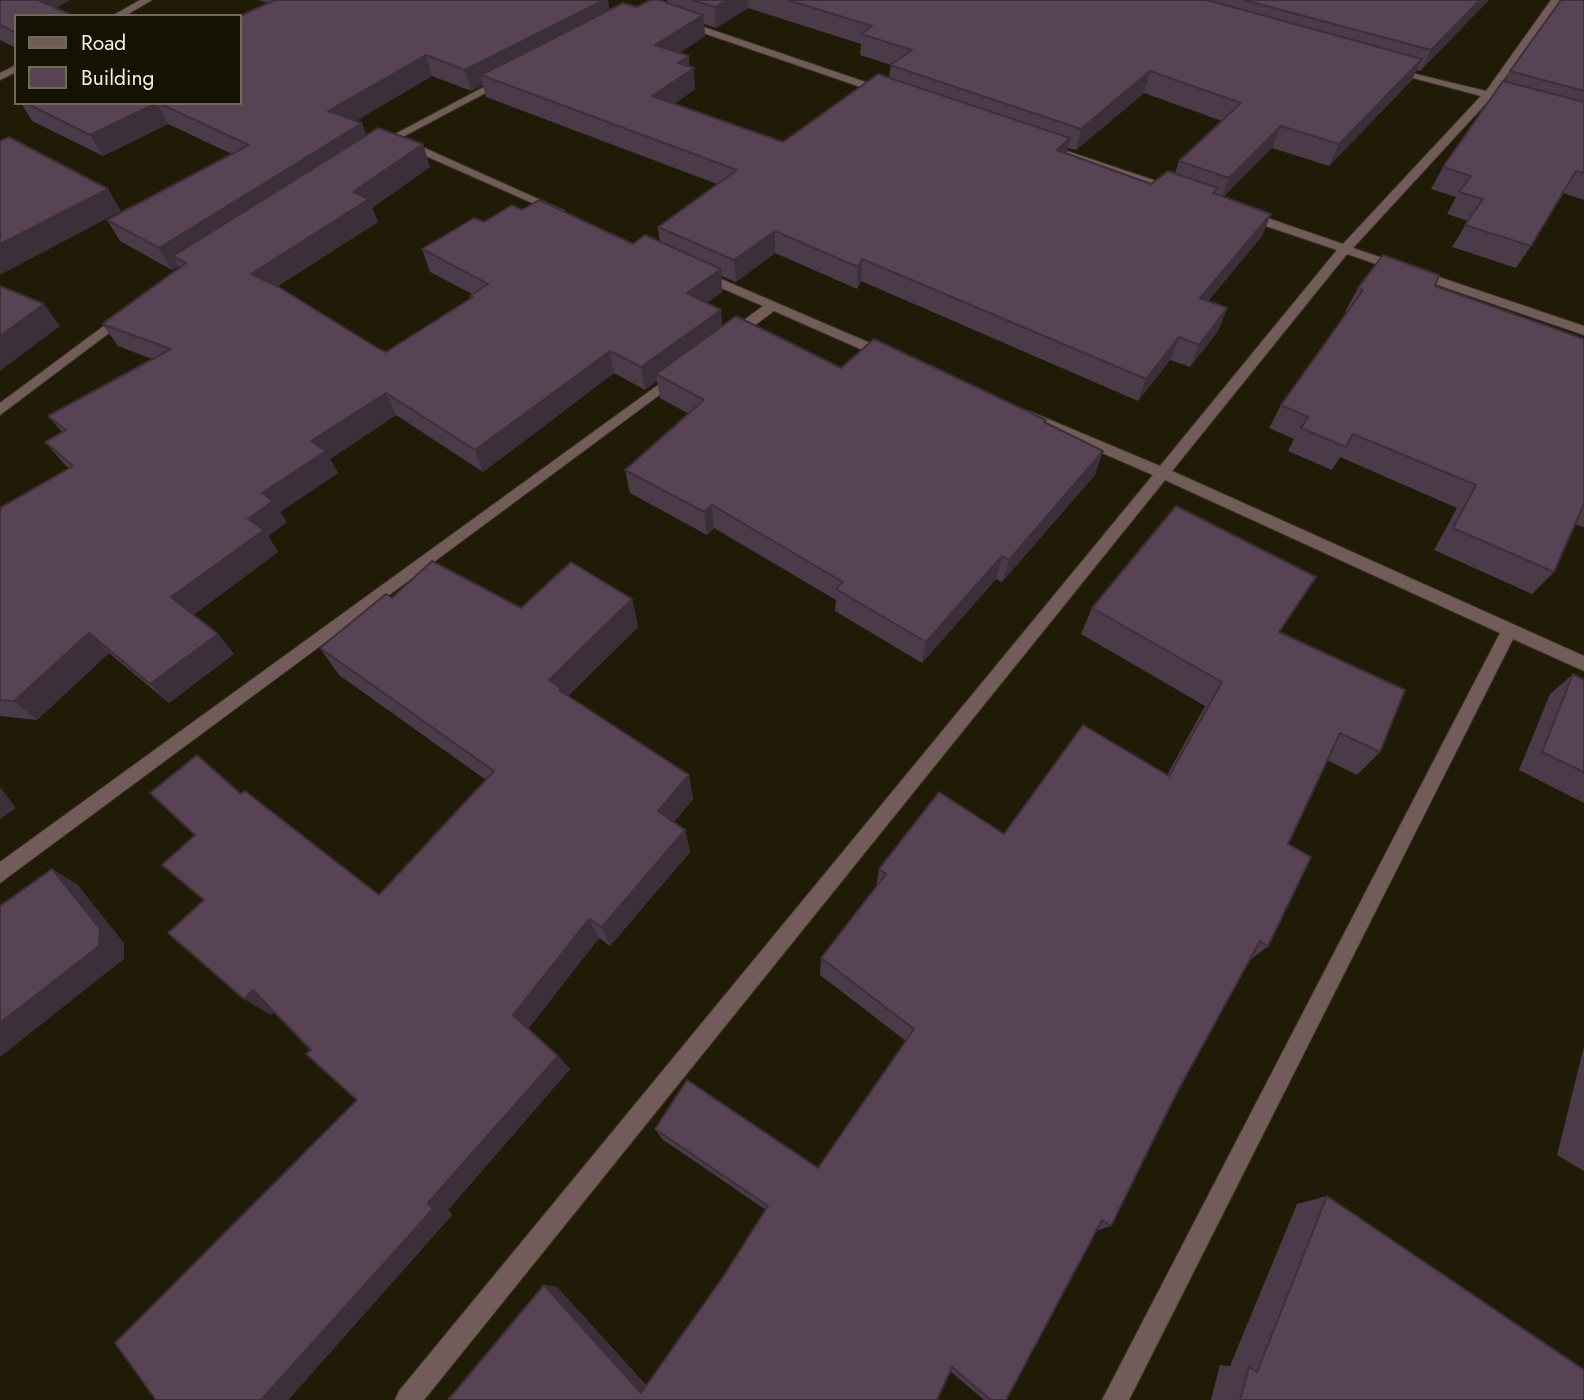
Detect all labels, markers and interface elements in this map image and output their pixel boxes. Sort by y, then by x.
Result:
legend [14,14,242,105]
text: Road [81,28,126,58]
text: Building [81,63,154,93]

